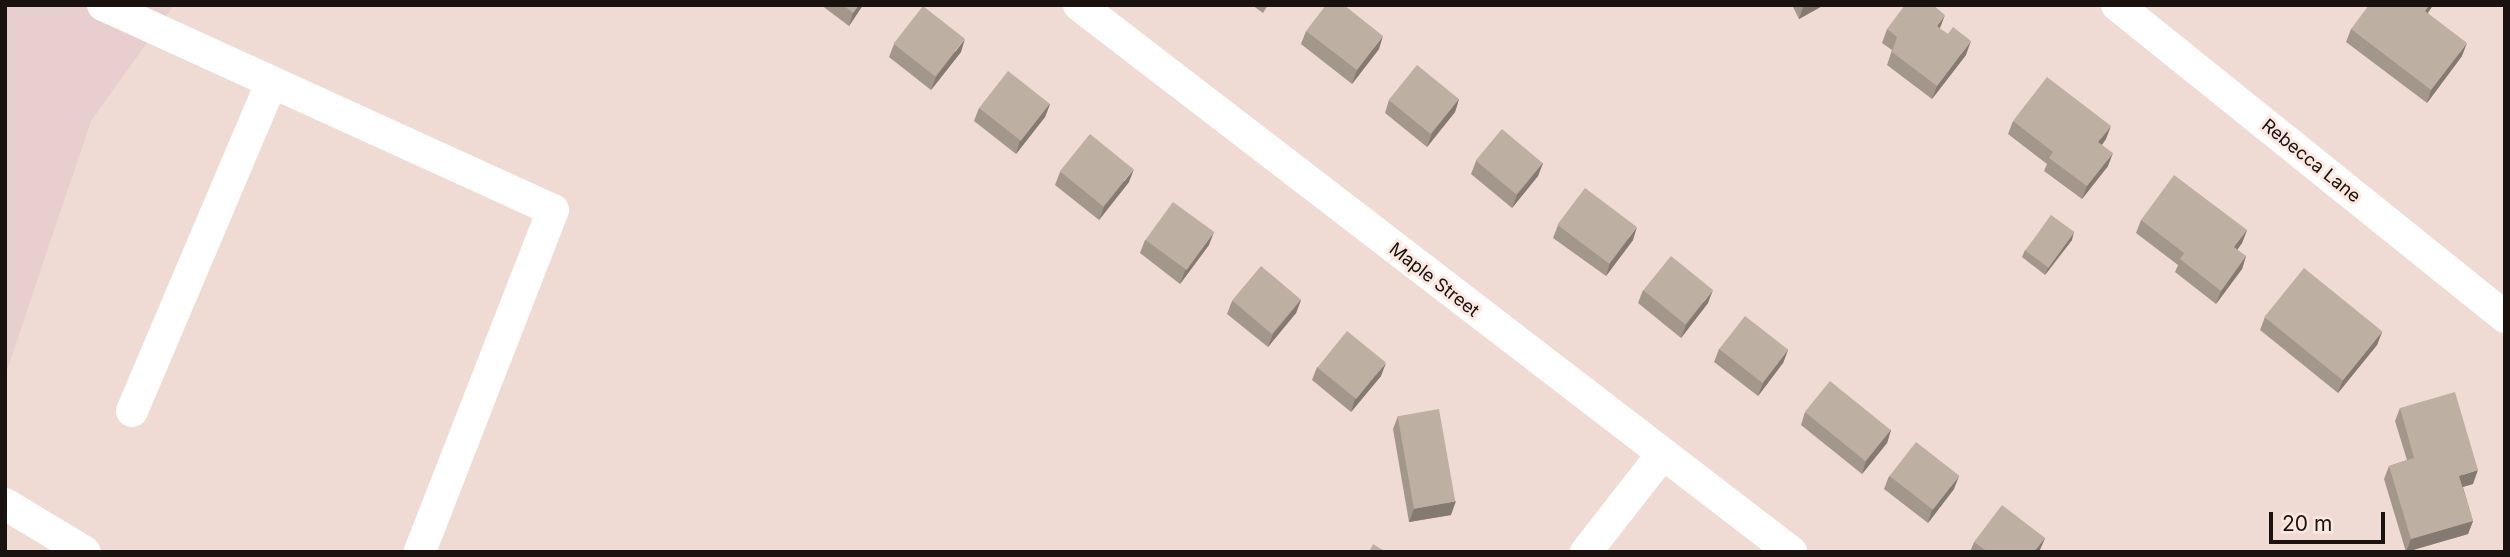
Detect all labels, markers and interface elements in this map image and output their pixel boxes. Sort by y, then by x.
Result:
street label: Rebecca Lane [2257,115,2365,207]
street label: Maple Street [1385,238,1483,322]
scale bar [2272,498,2388,542]
text: 20 m [2282,511,2332,536]

